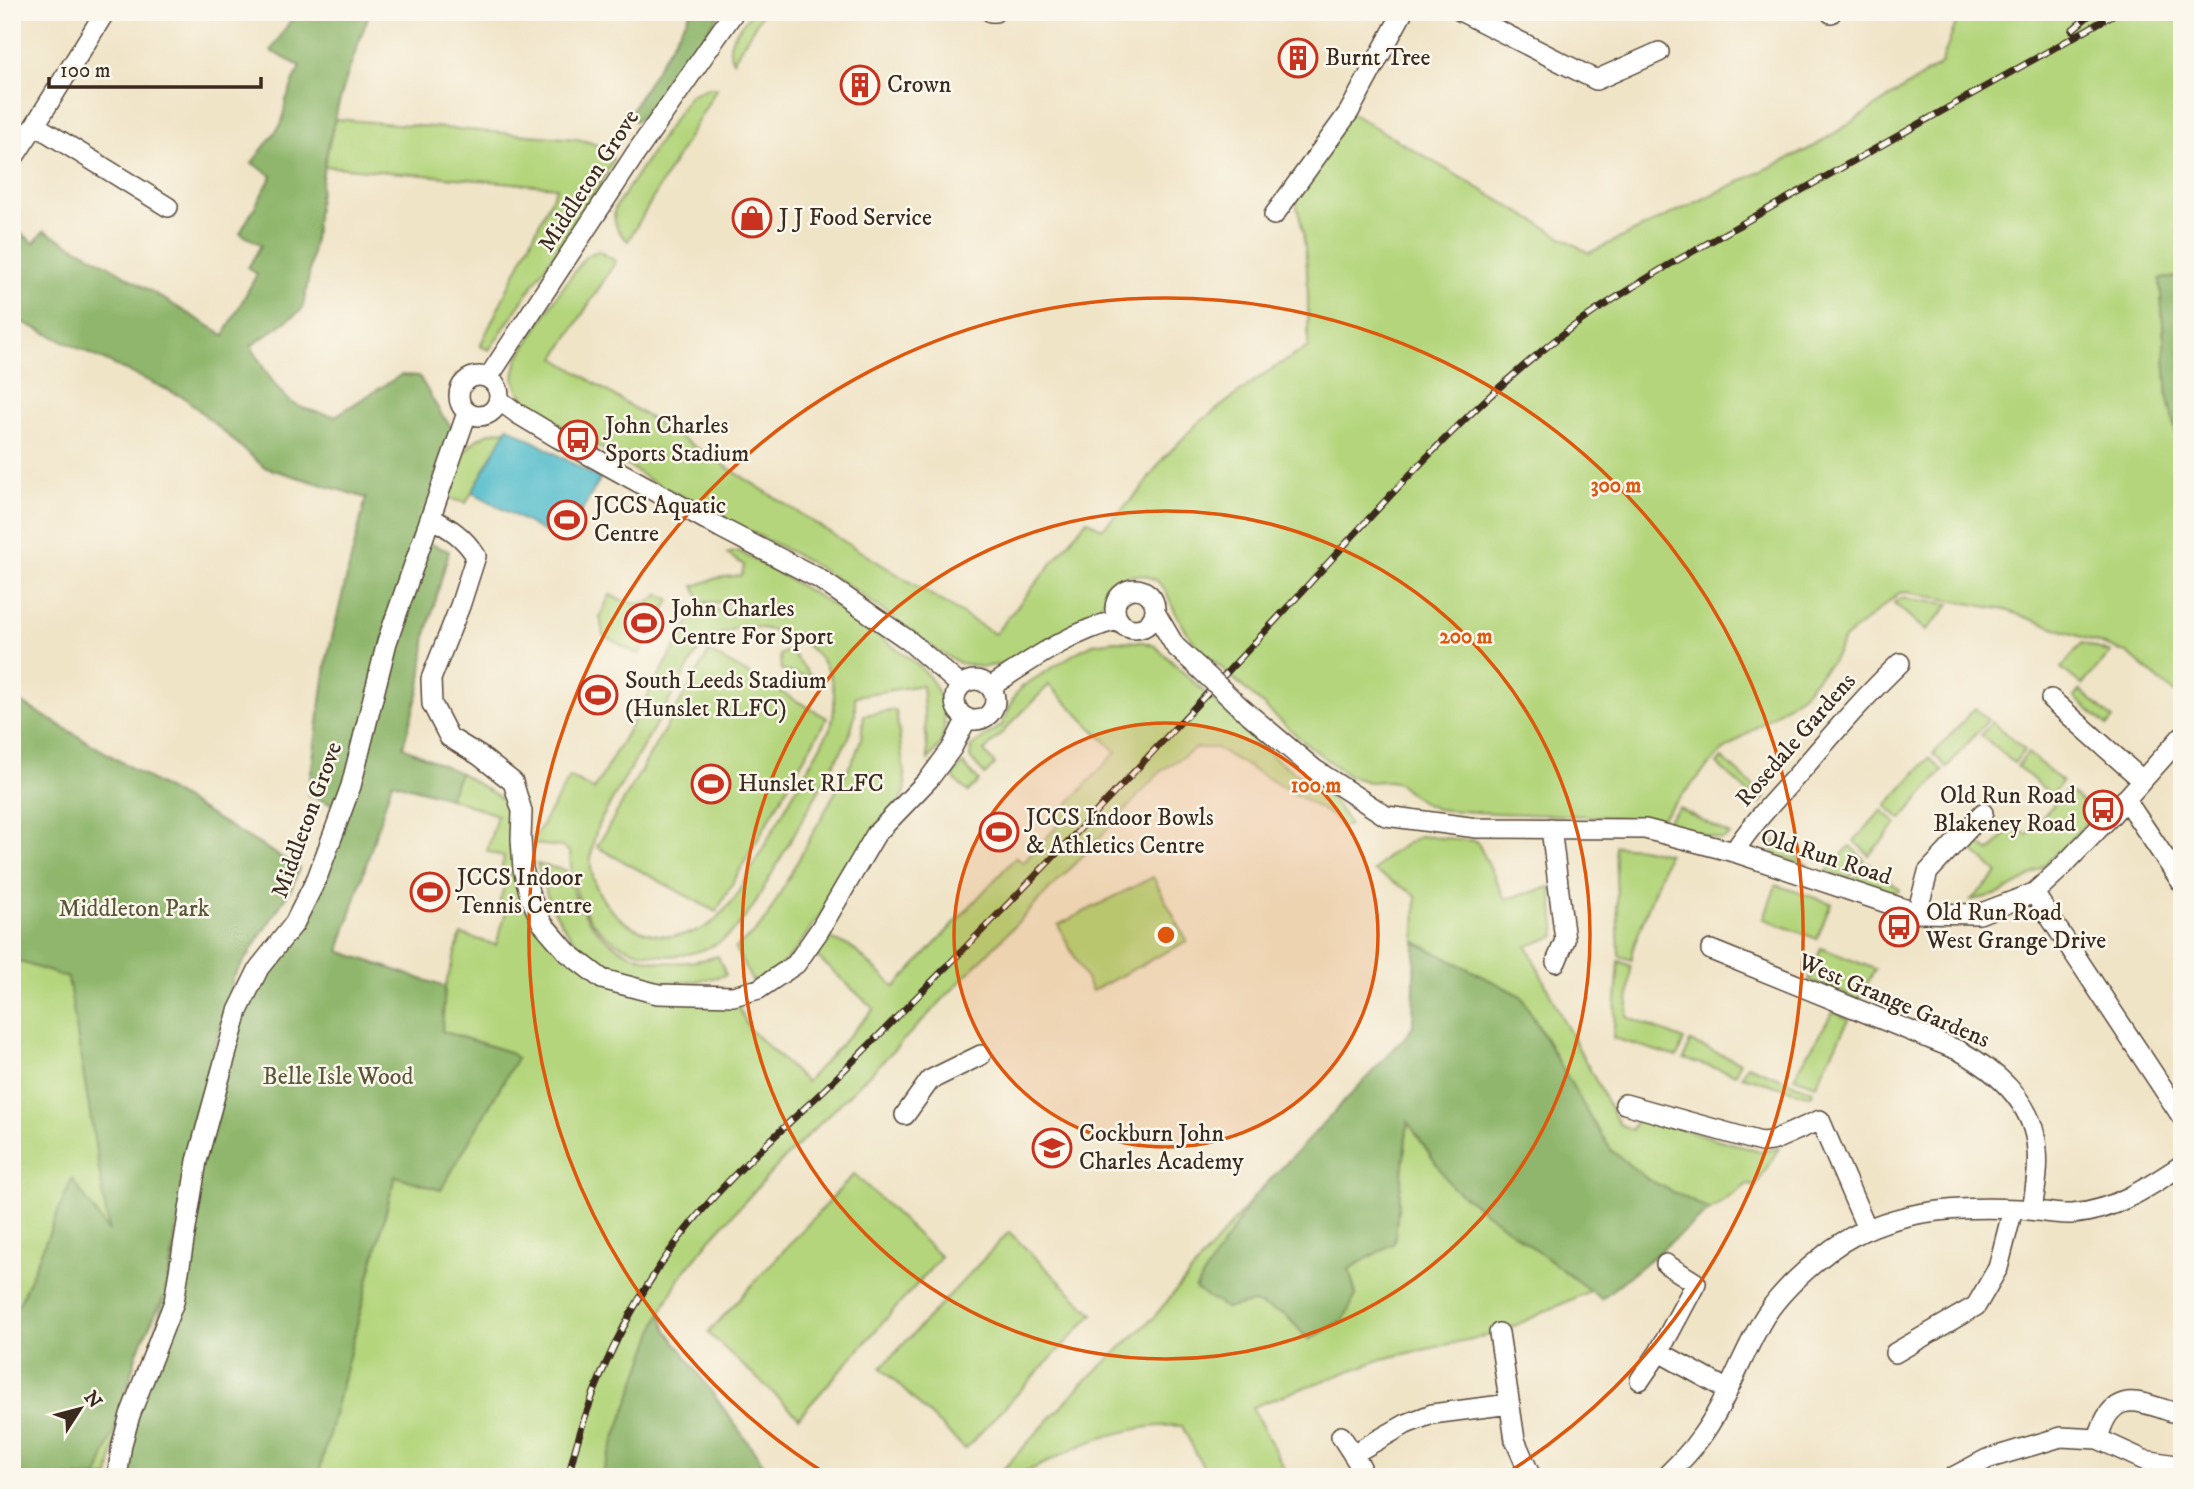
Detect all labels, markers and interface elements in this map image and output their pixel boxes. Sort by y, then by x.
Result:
building icon: Burnt Tree [1277,37,1319,79]
place label: Burnt Tree [1325,43,1431,73]
scale bar [49,46,261,90]
text: 100 m [60,58,111,84]
building icon: Crown [839,64,881,106]
place label: Crown [887,70,952,100]
street label: Middleton Grove [532,104,646,258]
shop icon: J J Food Service [731,197,773,239]
place label: J J Food Service [777,203,932,233]
place label: John Charles Sports Stadium [603,411,749,469]
bus stop icon: John Charles Sports Stadium [557,419,599,461]
text: 300 m [1591,473,1642,499]
place label: JCCS Aquatic Centre [592,491,726,549]
sports icon: JCCS Aquatic Centre [546,499,588,541]
place label: John Charles Centre For Sport [669,594,834,652]
sports icon: John Charles Centre For Sport [623,602,665,644]
text: 200 m [1439,624,1493,650]
place label: South Leeds Stadium (Hunslet RLFC) [625,666,827,724]
street label: Rosedale Gardens [1730,667,1862,813]
sports icon: South Leeds Stadium (Hunslet RLFC) [577,674,619,716]
street label: Middleton Grove [265,738,349,902]
sports icon: Hunslet RLFC [690,763,732,805]
place label: Hunslet RLFC [738,769,884,799]
text: 100 m [1291,773,1341,799]
place label: Old Run Road Blakeney Road [1933,781,2076,839]
bus stop icon: Old Run Road Blakeney Road [2082,789,2124,831]
place label: JCCS Indoor Bowls & Athletics Centre [1024,803,1214,861]
sports icon: JCCS Indoor Bowls & Athletics Centre [978,811,1020,853]
street label: Old Run Road [1757,822,1895,892]
place label: JCCS Indoor Tennis Centre [455,863,592,921]
sports icon: JCCS Indoor Tennis Centre [409,871,451,913]
park label: Middleton Park [58,894,210,924]
place label: Old Run Road West Grange Drive [1925,898,2106,956]
bus stop icon: Old Run Road West Grange Drive [1878,906,1920,948]
centre of rings [1154,923,1178,947]
street label: West Grange Gardens [1793,947,1994,1055]
park label: Belle Isle Wood [263,1062,413,1092]
place label: Cockburn John Charles Academy [1079,1119,1244,1177]
school or university icon: Cockburn John Charles Academy [1031,1127,1073,1169]
north arrow [46,1374,116,1444]
text: N [79,1387,107,1413]

